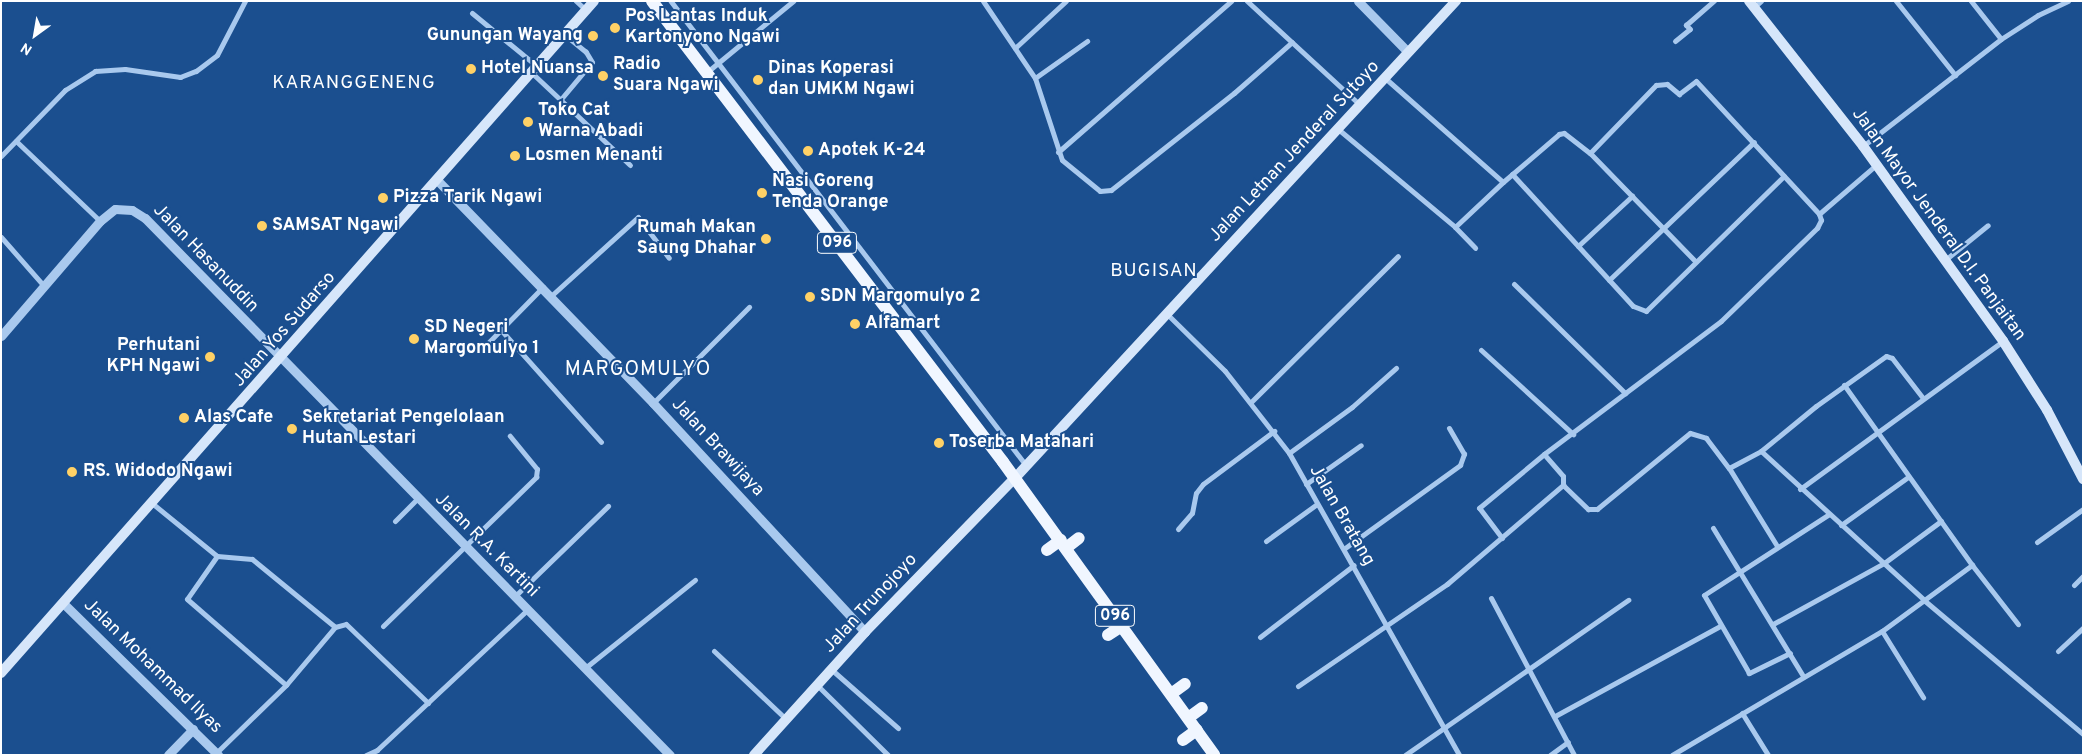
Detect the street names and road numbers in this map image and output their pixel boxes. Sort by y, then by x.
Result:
street label: Jalan Letnan Jenderal Sutoyo [1205,57,1385,247]
street label: Jalan Mayor Jenderal D.I. Panjaitan [1846,104,2030,346]
street label: Jalan Hasanuddin [148,200,262,318]
road number: 096 [816,230,858,256]
street label: Jalan Yos Sudarso [229,268,341,392]
street label: Jalan Brawijaya [666,394,768,502]
street label: Jalan Bratang [1303,462,1379,570]
street label: Jalan R.A. Kartini [429,489,543,603]
street label: Jalan Trunojoyo [819,550,923,658]
street label: Jalan Mohammad Ilyas [78,595,226,739]
road number: 096 [1094,602,1136,630]

